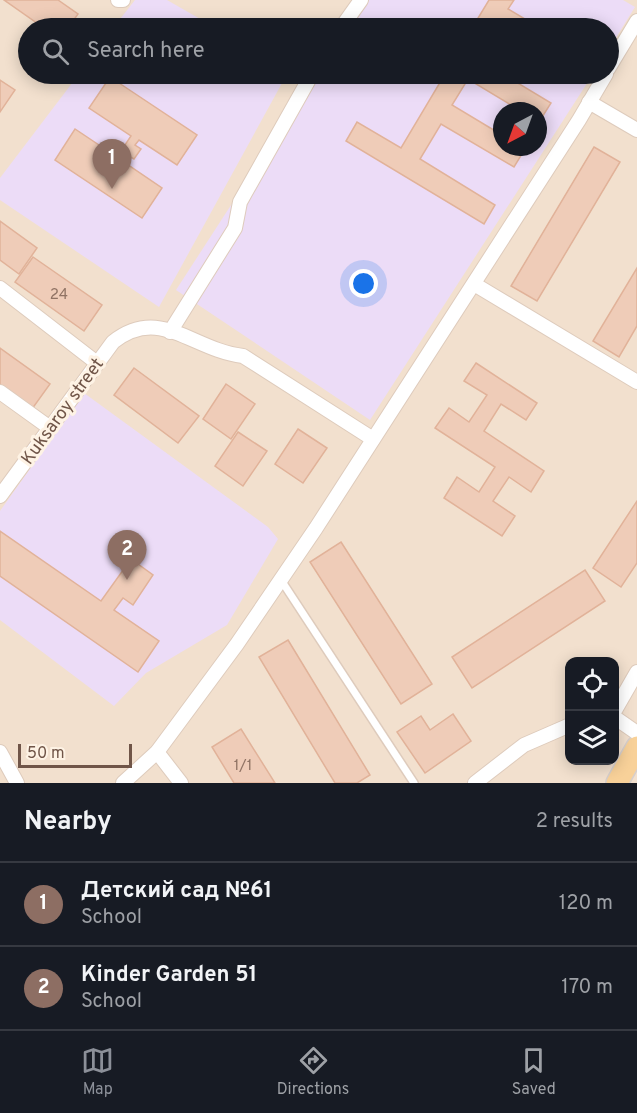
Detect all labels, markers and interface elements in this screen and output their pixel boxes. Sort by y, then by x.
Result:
search box [18,18,619,84]
icon: search [39,35,72,68]
text: Search here [87,38,205,65]
north arrow [493,102,547,156]
pin: 1 [92,140,132,189]
your location [349,269,378,298]
house number: 24 [50,286,68,305]
street label: Kuksaroy street [17,354,110,470]
pin: 2 [108,530,146,580]
map controls [565,657,619,765]
button: locate [565,657,619,711]
button: layers [565,711,619,765]
scale bar [18,741,132,768]
text: 50 m [27,744,65,764]
house number: 1/1 [234,757,252,776]
text: Nearby [24,806,112,839]
text: 2 results [536,809,613,835]
text: Детский сад №61 [81,878,272,905]
text: 1 [40,891,48,917]
text: 120 m [559,891,613,917]
text: School [81,905,142,931]
text: Kinder Garden 51 [81,962,257,989]
text: 2 [37,975,50,1001]
text: 170 m [561,975,613,1001]
text: School [81,989,142,1015]
tab: Map [81,1044,114,1100]
tab: Directions [277,1044,349,1100]
tab: Saved [512,1044,556,1100]

